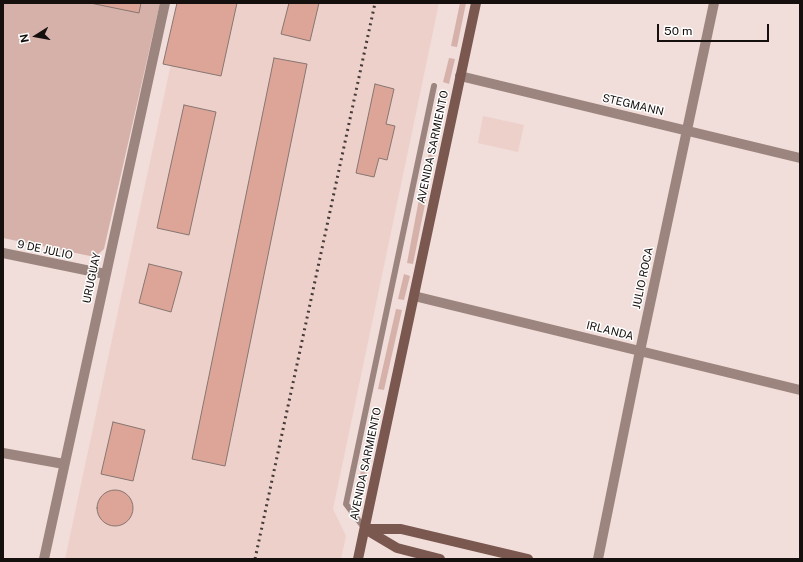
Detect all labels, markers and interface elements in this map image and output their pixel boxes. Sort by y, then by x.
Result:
north arrow [16,16,56,56]
scale bar [659,16,771,42]
text: 50 m [664,24,692,38]
text: N [18,33,31,44]
street label: AVENIDA SARMIENTO [415,89,451,205]
street label: STEGMANN [601,92,665,118]
street label: 9 DE JULIO [16,238,74,262]
street label: JULIO ROCA [630,246,656,310]
street label: URUGUAY [80,251,104,305]
street label: IRLANDA [585,319,635,343]
street label: AVENIDA SARMIENTO [348,406,384,522]

